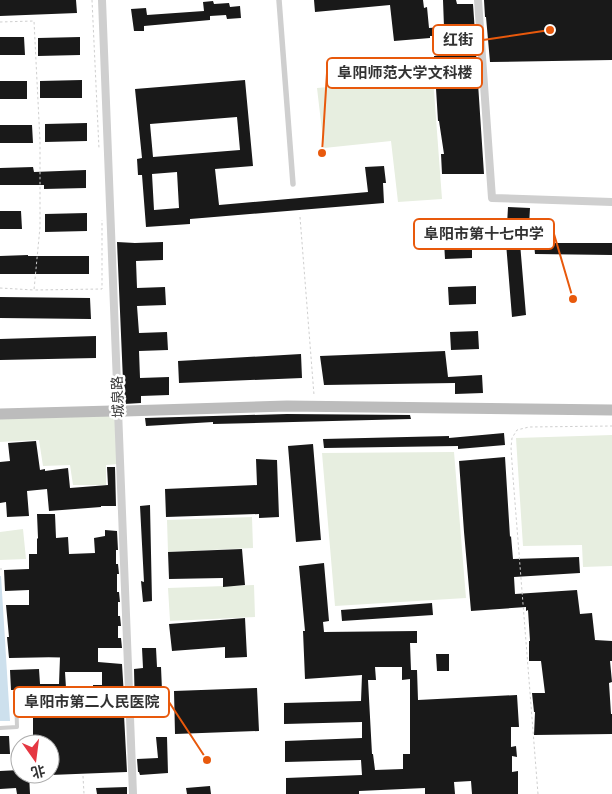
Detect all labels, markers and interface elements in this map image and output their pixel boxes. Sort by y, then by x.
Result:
callout: 红街 [433,25,483,55]
text: 红街 [443,31,473,49]
callout: 阜阳师范大学文科楼 [327,58,482,88]
text: 阜阳师范大学文科楼 [337,64,473,82]
callout: 阜阳市第十七中学 [414,219,554,249]
text: 阜阳市第十七中学 [424,225,544,243]
street label: 城泉路 [109,376,127,418]
callout: 阜阳市第二人民医院 [14,687,169,717]
text: 阜阳市第二人民医院 [24,693,160,711]
north arrow [10,734,60,784]
text: 北 [29,761,47,781]

